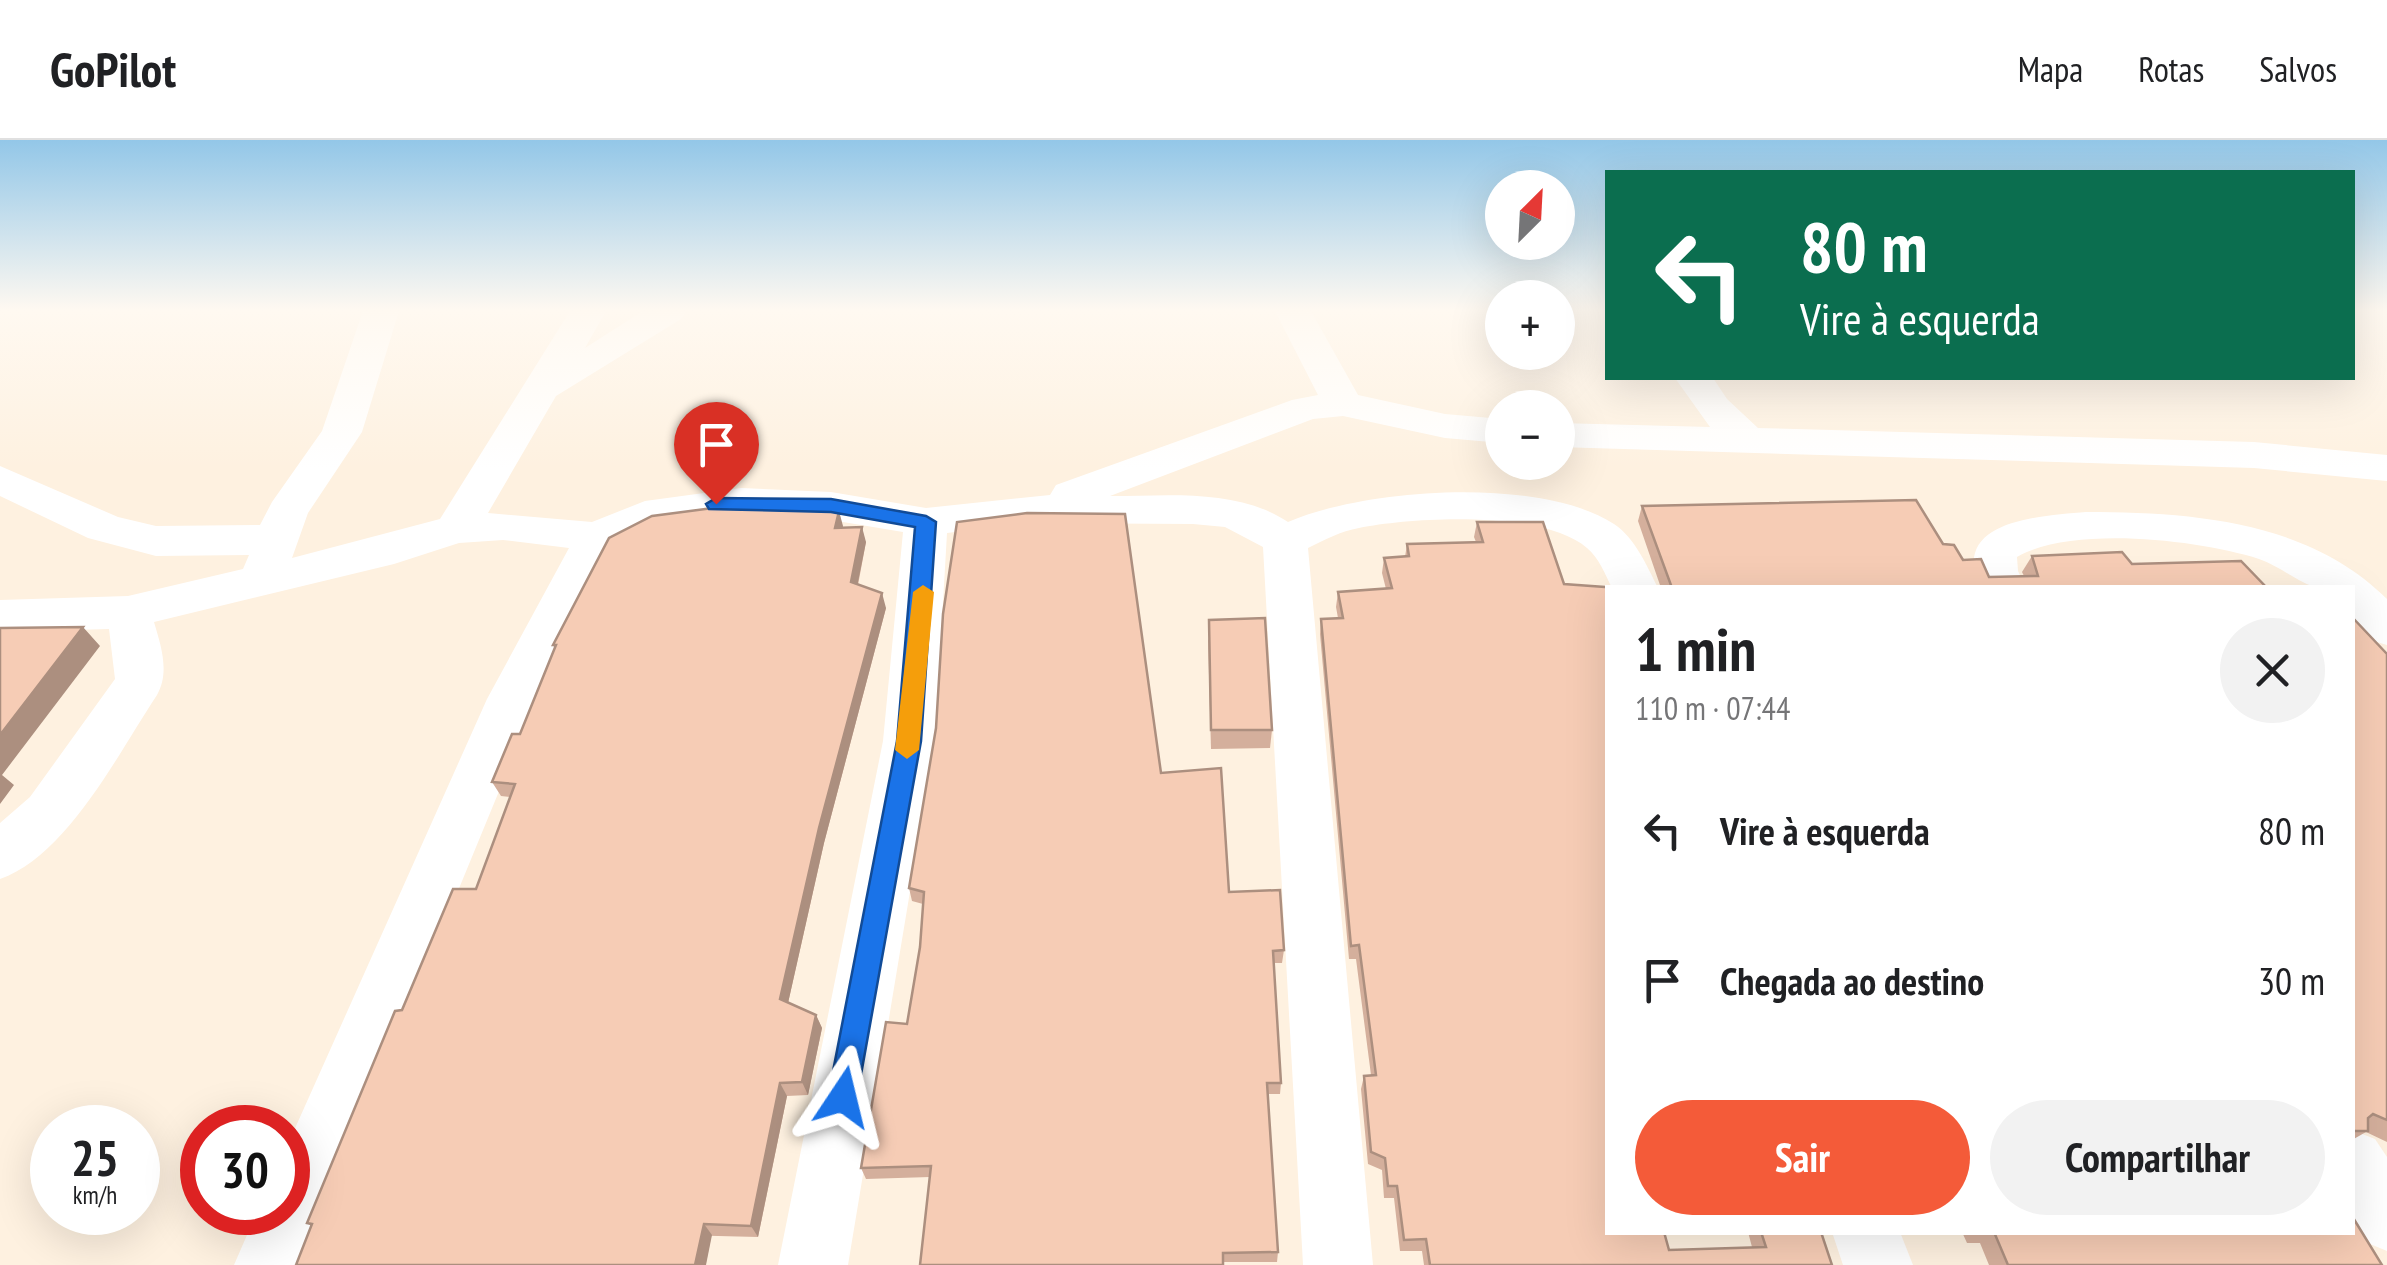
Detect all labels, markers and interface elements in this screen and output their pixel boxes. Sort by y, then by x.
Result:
text: GoPilot [50,38,176,100]
text: Mapa [2018,46,2083,92]
text: Rotas [2138,46,2204,92]
text: Salvos [2259,46,2337,92]
north arrow [1485,170,1575,260]
map controls [1485,170,1575,480]
text: 80 m [1800,201,1928,291]
icon: left [1635,210,1765,340]
button: + [1485,280,1575,370]
text: Vire à esquerda [1800,289,2040,347]
button: − [1485,390,1575,480]
pin [674,402,759,505]
icon: arrive [689,417,744,472]
text: 1 min [1635,610,1756,688]
button: close [2220,618,2325,723]
text: 110 m · 07:44 [1635,687,1790,729]
icon: left [1635,803,1690,858]
text: Vire à esquerda [1720,806,1930,855]
text: 80 m [2258,806,2325,855]
icon: arrive [1635,953,1690,1008]
text: Chegada ao destino [1720,956,1984,1005]
text: 30 m [2258,956,2325,1005]
position arrow [791,1045,895,1149]
button: Sair [1635,1100,1970,1215]
button: Compartilhar [1990,1100,2325,1215]
speed limit sign: 30 [180,1105,310,1235]
text: 25 [71,1125,119,1190]
text: km/h [73,1179,117,1211]

